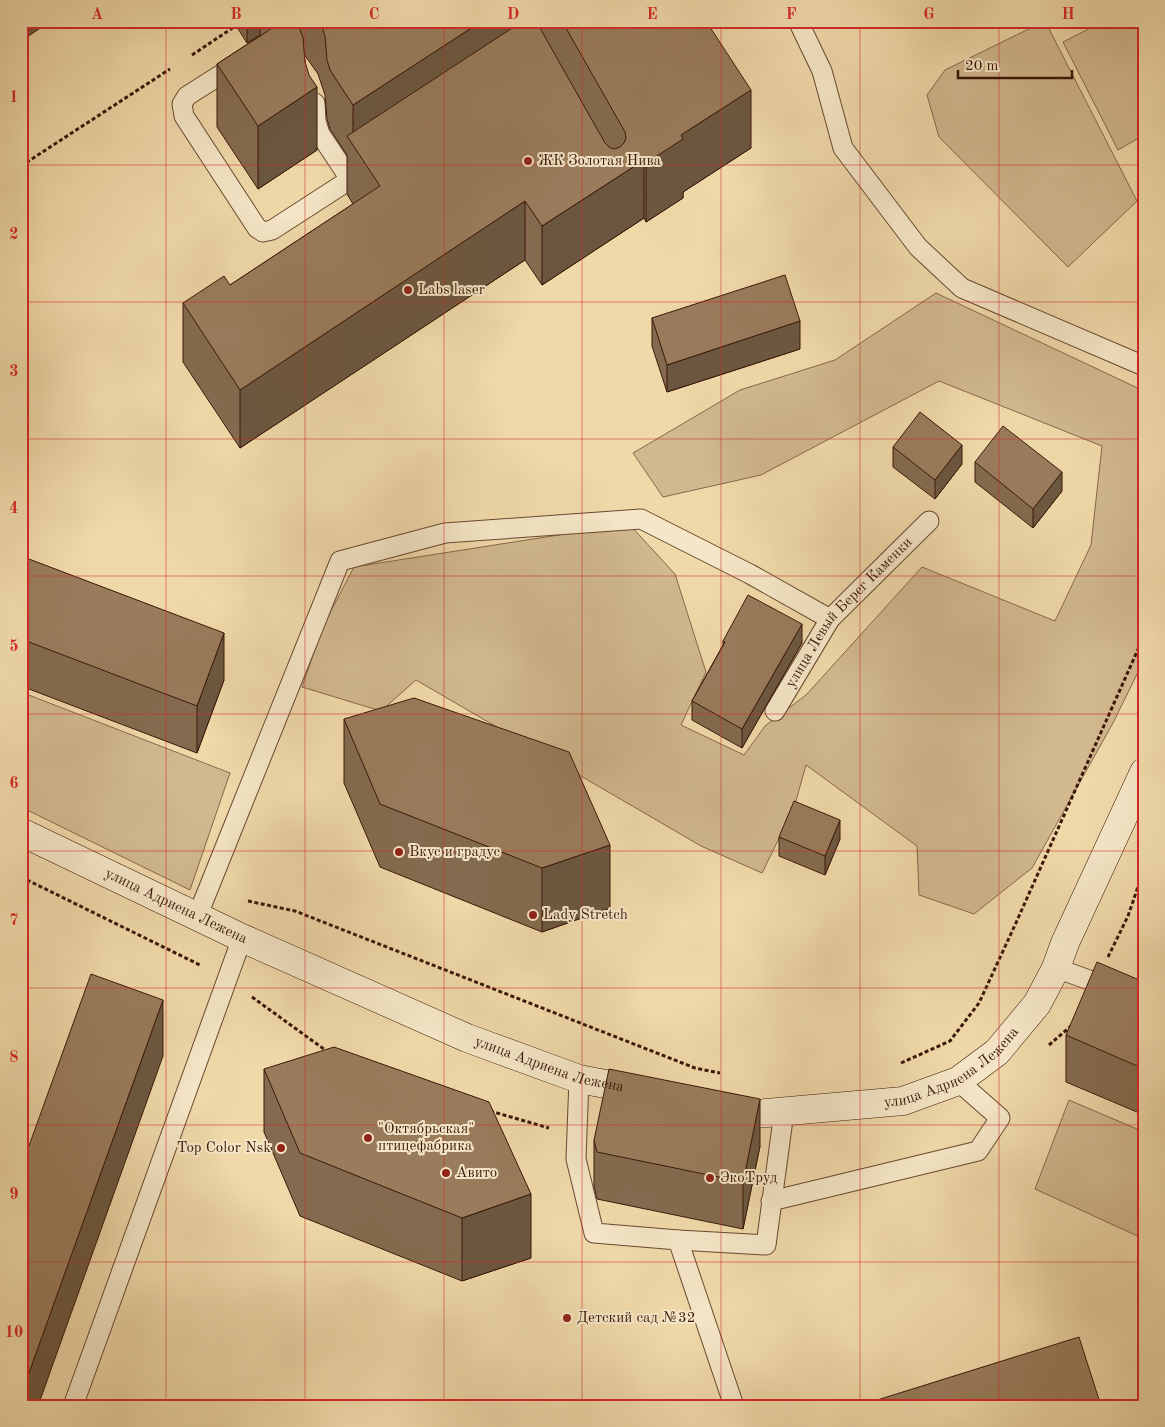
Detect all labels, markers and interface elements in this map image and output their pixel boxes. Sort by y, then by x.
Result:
text: A [91,7,103,23]
text: B [230,7,242,23]
text: C [369,7,379,23]
text: D [507,7,519,23]
text: E [646,7,658,23]
text: F [786,7,797,23]
text: G [923,7,935,23]
text: H [1061,7,1075,23]
scale bar [958,48,1071,80]
text: 20 m [965,59,999,74]
text: 1 [9,90,19,106]
place label: ЖК Золотая Нива [538,154,662,169]
marker: ЖК Золотая Нива [522,155,534,167]
text: 2 [9,227,19,243]
place label: Labs laser [418,283,485,298]
marker: Labs laser [402,284,414,296]
text: 3 [9,364,19,380]
text: 4 [9,501,19,517]
street label: улица Левый Берег Каменки [783,535,915,691]
text: 5 [9,639,19,655]
text: 6 [9,776,19,792]
place label: Вкус и градус [409,845,500,860]
marker: Вкус и градус [393,846,405,858]
street label: улица Адриена Лежена [103,866,250,947]
place label: Lady Stretch [543,908,628,923]
marker: Lady Stretch [527,909,539,921]
text: 7 [9,913,19,929]
street label: улица Адриена Лежена [883,1024,1022,1110]
street label: улица Адриена Лежена [473,1034,626,1095]
text: 8 [9,1050,19,1066]
place label: "Октябрьская" птицефабрика [378,1122,474,1154]
marker: "Октябрьская" птицефабрика [362,1132,374,1144]
place label: Top Color Nsk [177,1141,271,1156]
marker: Top Color Nsk [275,1142,287,1154]
place label: Авито [456,1166,497,1181]
marker: Авито [440,1167,452,1179]
place label: ЭкоТруд [720,1171,778,1186]
marker: ЭкоТруд [704,1172,716,1184]
text: 9 [9,1187,19,1203]
place label: Детский сад №32 [577,1311,695,1326]
marker: Детский сад №32 [561,1312,573,1324]
text: 10 [5,1325,23,1341]

